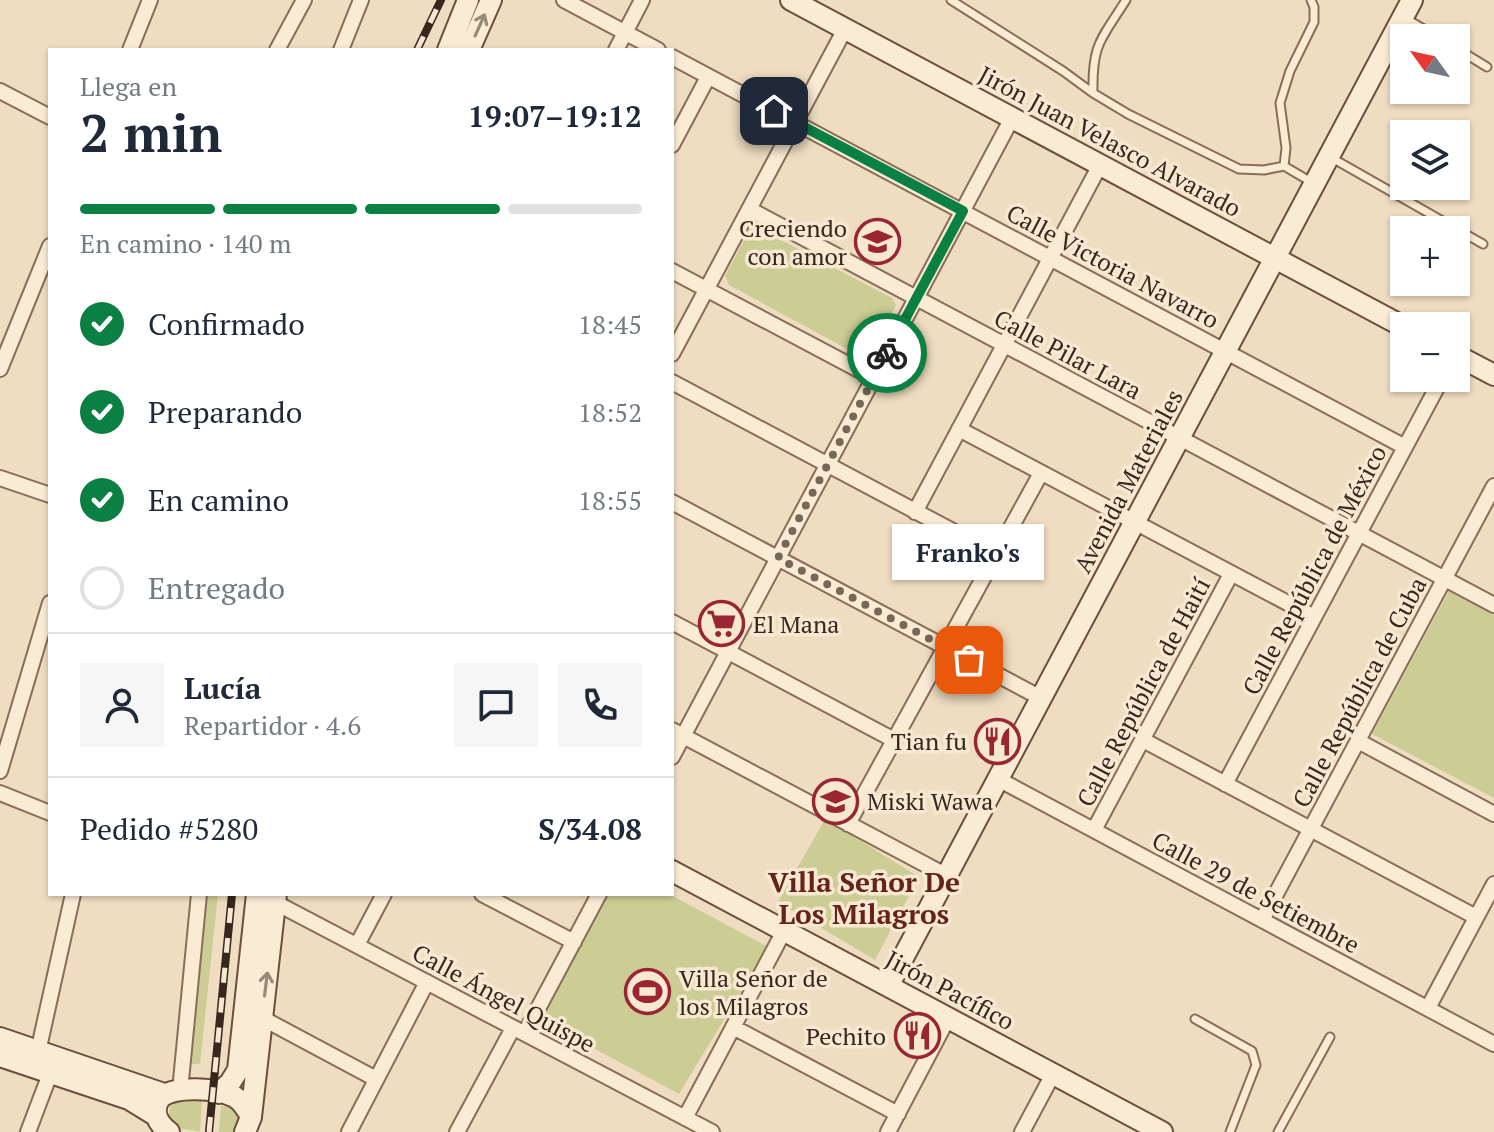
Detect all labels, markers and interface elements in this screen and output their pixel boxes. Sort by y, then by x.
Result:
one-way arrow [473,13,488,38]
north arrow [1390,24,1470,104]
map controls [1390,24,1470,392]
street label: Jirón Juan Velasco Alvarado [973,58,1247,224]
text: Llega en [80,69,177,103]
pin [740,77,808,145]
icon: home [752,89,796,133]
text: 19:07–19:12 [468,96,642,136]
text: 2 min [80,98,222,167]
button: layers [1390,120,1470,200]
street label: Calle Victoria Navarro [1001,196,1225,336]
place label: Creciendo con amor [739,212,848,272]
button: + [1390,216,1470,296]
school or university icon: Creciendo con amor [854,218,902,266]
text: En camino · 140 m [80,226,291,260]
icon: check [80,302,124,346]
street label: Calle Pilar Lara [989,302,1147,406]
text: Confirmado [148,304,305,344]
text: 18:45 [578,307,642,341]
button: − [1390,312,1470,392]
courier [847,313,927,393]
icon: bike [865,331,909,375]
street label: Avenida Materiales [1066,384,1190,578]
icon: check [80,390,124,434]
text: Preparando [148,392,302,432]
text: 18:52 [578,395,642,429]
street label: Calle República de México [1235,440,1393,700]
icon: check [80,478,124,522]
text: En camino [148,480,289,520]
text: 18:55 [578,483,642,517]
callout: Franko's [893,524,1045,580]
text: Franko's [916,535,1020,569]
text: Entregado [148,568,285,608]
street label: Calle República de Cuba [1285,571,1433,813]
street label: Calle República de Haití [1069,572,1217,812]
supermarket icon: El Mana [698,600,746,648]
place label: El Mana [753,608,839,640]
pin [935,626,1003,694]
icon: bag [947,638,991,682]
button: person [80,663,164,747]
button: chat [454,663,538,747]
button: phone [558,663,642,747]
text: Lucía [184,668,261,708]
text: Repartidor · 4.6 [184,708,361,742]
restaurant icon: Tian fu [974,717,1022,765]
place label: Tian fu [891,725,967,757]
school or university icon: Miski Wawa [812,777,860,825]
place label: Miski Wawa [867,785,993,817]
text: Pedido #5280 [80,809,258,849]
text: S/34.08 [538,809,642,849]
street label: Calle 29 de Setiembre [1147,824,1365,960]
district label: Villa Señor De Los Milagros [768,863,960,932]
street label: Calle Ángel Quispe [407,936,601,1060]
street label: Jirón Pacífico [880,943,1020,1037]
place label: Villa Señor de los Milagros [679,962,828,1022]
sports icon: Villa Señor de los Milagros [624,968,672,1016]
one-way arrow [259,972,274,997]
restaurant icon: Pechito [893,1012,941,1060]
place label: Pechito [806,1020,886,1052]

